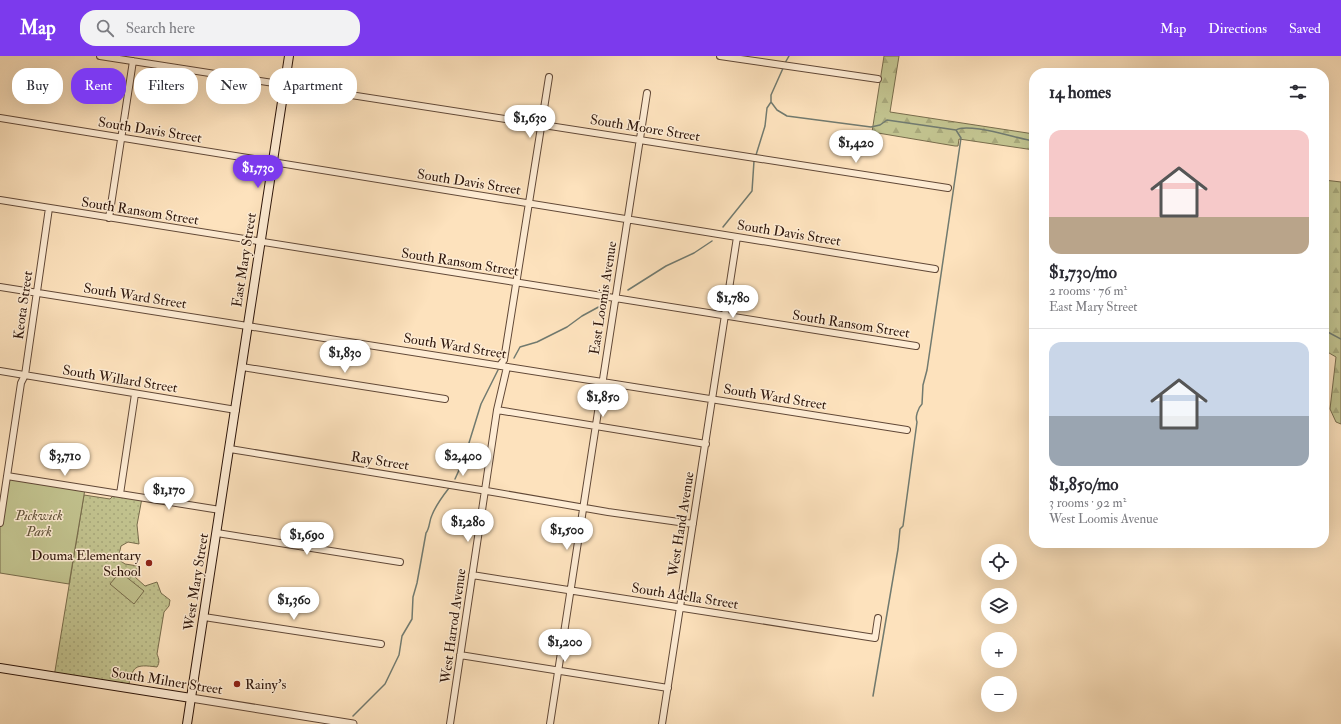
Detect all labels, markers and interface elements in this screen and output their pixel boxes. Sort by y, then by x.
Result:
search box [80,10,360,46]
text: Map [20,16,56,40]
icon: search [94,17,116,39]
text: Search here [126,19,195,38]
text: Map [1160,20,1186,37]
text: Directions [1208,20,1267,37]
text: Saved [1289,20,1321,37]
chip: Buy [12,68,63,104]
chip: Rent [71,68,126,104]
chip: Filters [134,68,198,104]
chip: New [206,68,261,104]
chip: Apartment [269,68,357,104]
icon: filters [1287,81,1309,103]
text: 14 homes [1049,82,1111,103]
pin: $1,630 [497,105,563,139]
text: $1,630 [513,110,547,126]
street label: South Moore Street [589,111,702,145]
street label: South Davis Street [97,113,204,147]
pin: $1,420 [823,130,889,164]
text: $1,420 [838,135,874,151]
pin: $1,730 [225,155,291,189]
icon: home [1143,156,1215,228]
text: $1,730 [242,160,274,176]
street label: South Davis Street [416,165,523,199]
street label: South Ransom Street [80,193,200,229]
street label: East Mary Street [228,211,261,309]
street label: South Davis Street [736,216,843,250]
street label: East Loomis Avenue [586,240,620,356]
street label: South Ransom Street [400,244,520,280]
text: $1,730/mo [1049,262,1117,283]
street label: Keota Street [10,269,36,340]
street label: South Ward Street [82,279,188,313]
text: 2 rooms · 76 m² [1049,283,1127,299]
pin: $1,780 [700,285,766,319]
text: $1,780 [716,290,750,306]
text: East Mary Street [1049,299,1138,315]
street label: South Ransom Street [791,306,911,342]
street label: South Ward Street [402,329,508,363]
pin: $1,830 [312,340,378,374]
text: $1,830 [329,345,361,361]
street label: South Willard Street [61,362,179,397]
icon: home [1143,368,1215,440]
street label: South Ward Street [722,380,828,414]
pin: $1,850 [570,384,636,418]
text: $1,850 [586,389,620,405]
pin: $3,710 [32,443,98,477]
pin: $2,400 [430,443,496,477]
text: $3,710 [49,448,81,464]
street label: Ray Street [350,448,411,475]
text: $2,400 [444,448,482,464]
street label: West Hand Avenue [664,470,698,579]
text: $1,850/mo [1049,474,1118,495]
pin: $1,170 [136,477,202,511]
text: $1,170 [153,482,185,498]
text: 3 rooms · 92 m² [1049,495,1126,511]
park label: Pickwick Park [14,507,63,540]
pin: $1,280 [435,509,501,543]
text: West Loomis Avenue [1049,511,1158,527]
text: $1,280 [451,514,485,530]
pin: $1,500 [534,517,600,551]
pin: $1,690 [274,522,340,556]
text: $1,500 [550,522,584,538]
text: $1,690 [290,527,324,543]
street label: West Mary Street [180,532,213,633]
map controls [981,544,1017,712]
button: locate [981,544,1017,580]
place label: Douma Elementary School [31,547,142,580]
marker: Douma Elementary School [144,558,154,568]
street label: West Harrod Avenue [436,567,469,686]
street label: South Adella Street [630,579,740,613]
pin: $1,360 [261,587,327,621]
button: layers [981,588,1017,624]
text: $1,360 [277,592,311,608]
pin: $1,200 [532,629,598,663]
button: + [981,632,1017,668]
text: $1,200 [547,634,583,650]
street label: South Milner Street [110,664,224,698]
place label: Rainy's [245,676,286,694]
button: − [981,676,1017,712]
marker: Rainy's [232,679,242,689]

